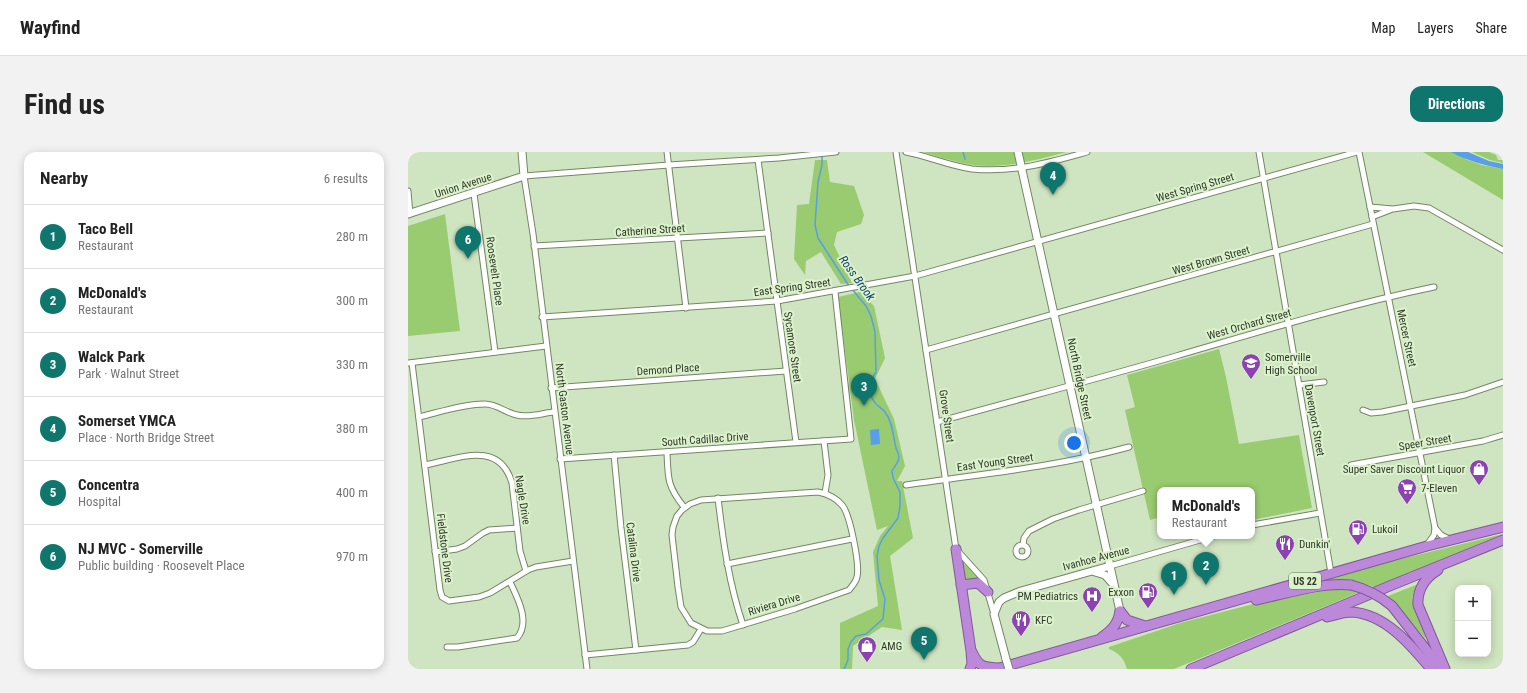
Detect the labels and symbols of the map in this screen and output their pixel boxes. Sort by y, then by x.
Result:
pin: 4 [1040,162,1066,195]
street label: Union Avenue [433,170,493,201]
street label: West Spring Street [1155,170,1235,205]
street label: Catherine Street [615,222,685,239]
pin: 6 [455,226,481,259]
street label: Roosevelt Place [483,236,506,306]
street label: West Brown Street [1171,243,1251,278]
water label: Ross Brook [836,253,878,304]
street label: East Spring Street [753,276,831,299]
street label: West Orchard Street [1206,306,1293,343]
street label: Mercer Street [1394,308,1419,368]
street label: Sycamore Street [781,311,804,383]
street label: North Bridge Street [1064,337,1095,421]
place label: Somerville High School [1265,351,1317,377]
school or university icon: Somerville High School [1240,352,1262,380]
street label: Demond Place [636,361,700,378]
street label: North Gaston Avenue [552,363,577,456]
pin: 3 [851,373,877,406]
street label: Davenport Street [1302,383,1327,457]
street label: Grove Street [936,389,957,443]
street label: South Cadillac Drive [661,430,749,449]
street label: Speer Street [1398,431,1452,454]
your location [1064,433,1084,453]
street label: East Young Street [956,451,1034,474]
shop icon: Super Saver Discount Liquor [1468,458,1490,486]
place label: Super Saver Discount Liquor [1343,463,1466,476]
street label: Nagle Drive [512,475,533,526]
supermarket icon: 7-Eleven [1396,477,1418,505]
place label: 7-Eleven [1421,482,1457,495]
street label: Fieldstone Drive [434,513,455,583]
fuel station icon: Lukoil [1347,518,1369,546]
street label: Catalina Drive [623,521,644,583]
place label: Lukoil [1372,523,1398,536]
restaurant icon: Dunkin' [1274,533,1296,561]
place label: Dunkin' [1299,538,1330,551]
street label: Ivanhoe Avenue [1062,543,1131,574]
pin: 2 [1193,552,1219,585]
pin: 1 [1161,562,1187,595]
road number: US 22 [1289,573,1321,589]
fuel station icon: Exxon [1137,581,1159,609]
hospital icon: PM Pediatrics [1081,585,1103,613]
place label: Exxon [1108,586,1134,599]
street label: Riviera Drive [747,590,802,619]
place label: PM Pediatrics [1017,590,1078,603]
restaurant icon: KFC [1010,609,1032,637]
place label: KFC [1035,614,1053,627]
pin: 5 [911,627,937,660]
shop icon: AMG [856,635,878,663]
place label: AMG [881,640,902,653]

